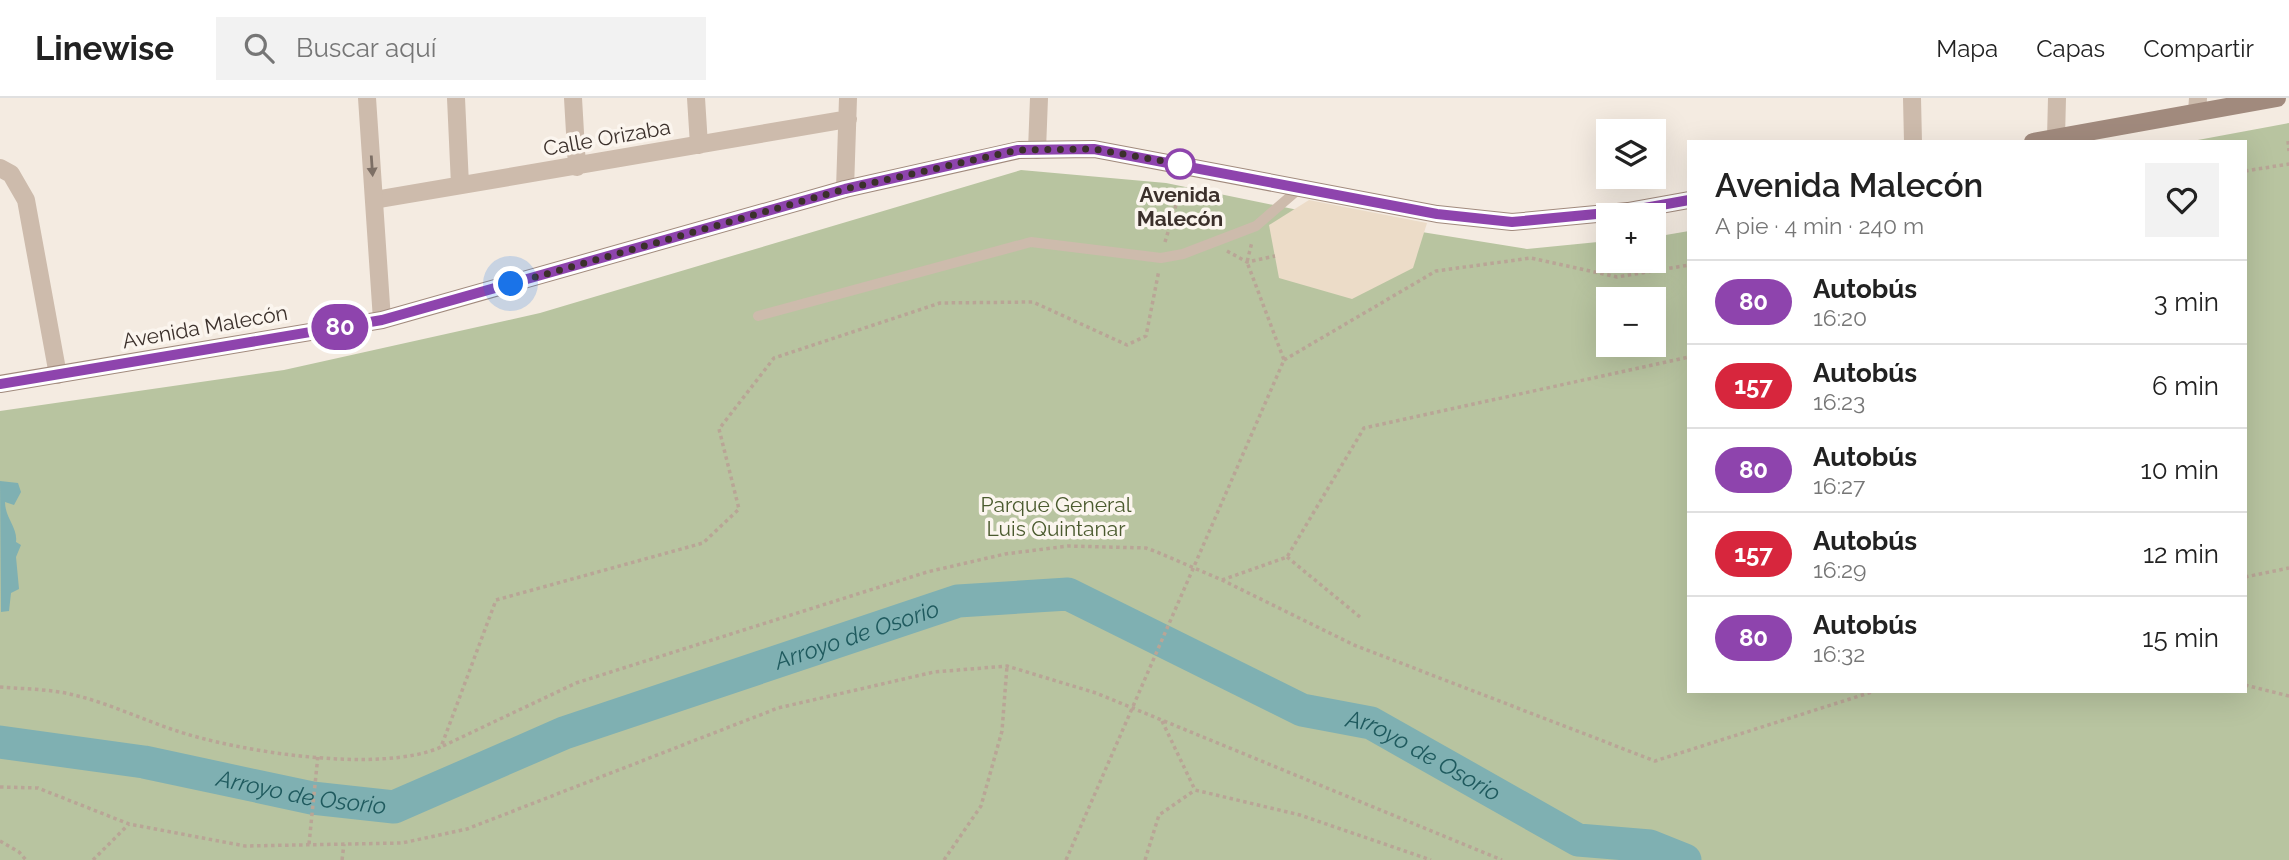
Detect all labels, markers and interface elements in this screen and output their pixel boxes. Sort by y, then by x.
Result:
search box [216,17,706,80]
text: Linewise [35,29,174,68]
icon: search [240,29,278,67]
text: Buscar aquí [296,33,436,63]
text: Mapa [1936,34,1998,63]
text: Capas [2036,34,2105,63]
text: Compartir [2143,34,2254,63]
street label: Calle Orizaba [541,114,673,161]
map controls [1596,119,1666,357]
button: layers [1596,119,1666,189]
marker: Avenida Malecón [1165,149,1195,179]
one-way arrow [366,155,377,177]
button: heart [2145,163,2219,237]
text: Avenida Malecón [1715,166,1983,205]
place label: Avenida Malecón [1137,182,1223,231]
button: + [1596,203,1666,273]
text: A pie · 4 min · 240 m [1715,212,1924,239]
your location [493,266,528,301]
text: Autobús [1813,274,1917,304]
button: − [1596,287,1666,357]
text: 80 [1739,287,1768,316]
text: 3 min [2154,287,2219,317]
street label: Avenida Malecón [120,300,289,353]
line badge: 80 [308,304,372,350]
text: 16:20 [1813,304,1867,331]
text: 80 [325,312,355,341]
text: Autobús [1813,358,1917,388]
text: 157 [1734,371,1773,400]
text: 6 min [2152,371,2219,401]
text: 16:23 [1813,388,1865,415]
text: Autobús [1813,442,1917,472]
text: 80 [1739,455,1768,484]
text: 10 min [2141,455,2219,485]
text: 16:27 [1813,472,1865,499]
park label: Parque General Luis Quintanar [981,492,1132,541]
text: Autobús [1813,526,1917,556]
text: 157 [1734,539,1773,568]
text: 12 min [2143,539,2219,569]
text: 16:29 [1813,556,1867,583]
water label: Arroyo de Osorio [769,594,942,675]
text: Autobús [1813,610,1917,640]
text: 80 [1739,623,1768,652]
text: 15 min [2142,623,2219,653]
text: 16:32 [1813,640,1865,667]
water label: Arroyo de Osorio [1342,704,1505,806]
water label: Arroyo de Osorio [213,764,388,819]

